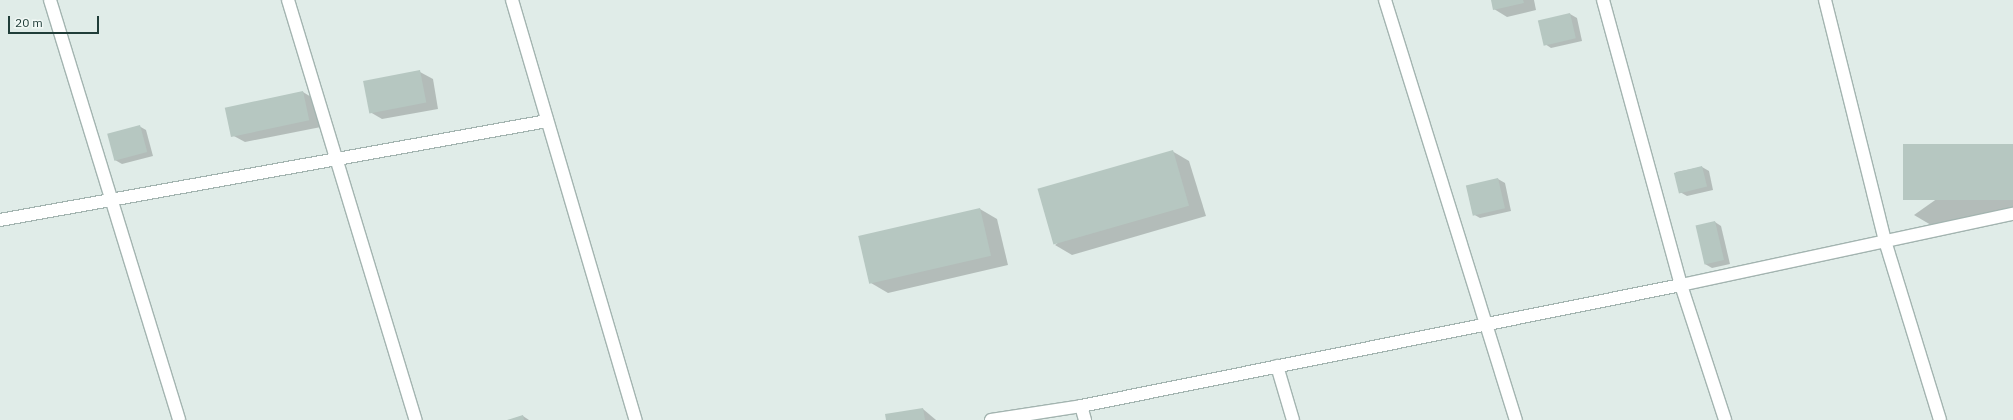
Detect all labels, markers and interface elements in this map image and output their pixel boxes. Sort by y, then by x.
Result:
scale bar [10,8,101,34]
text: 20 m [15,15,43,30]

